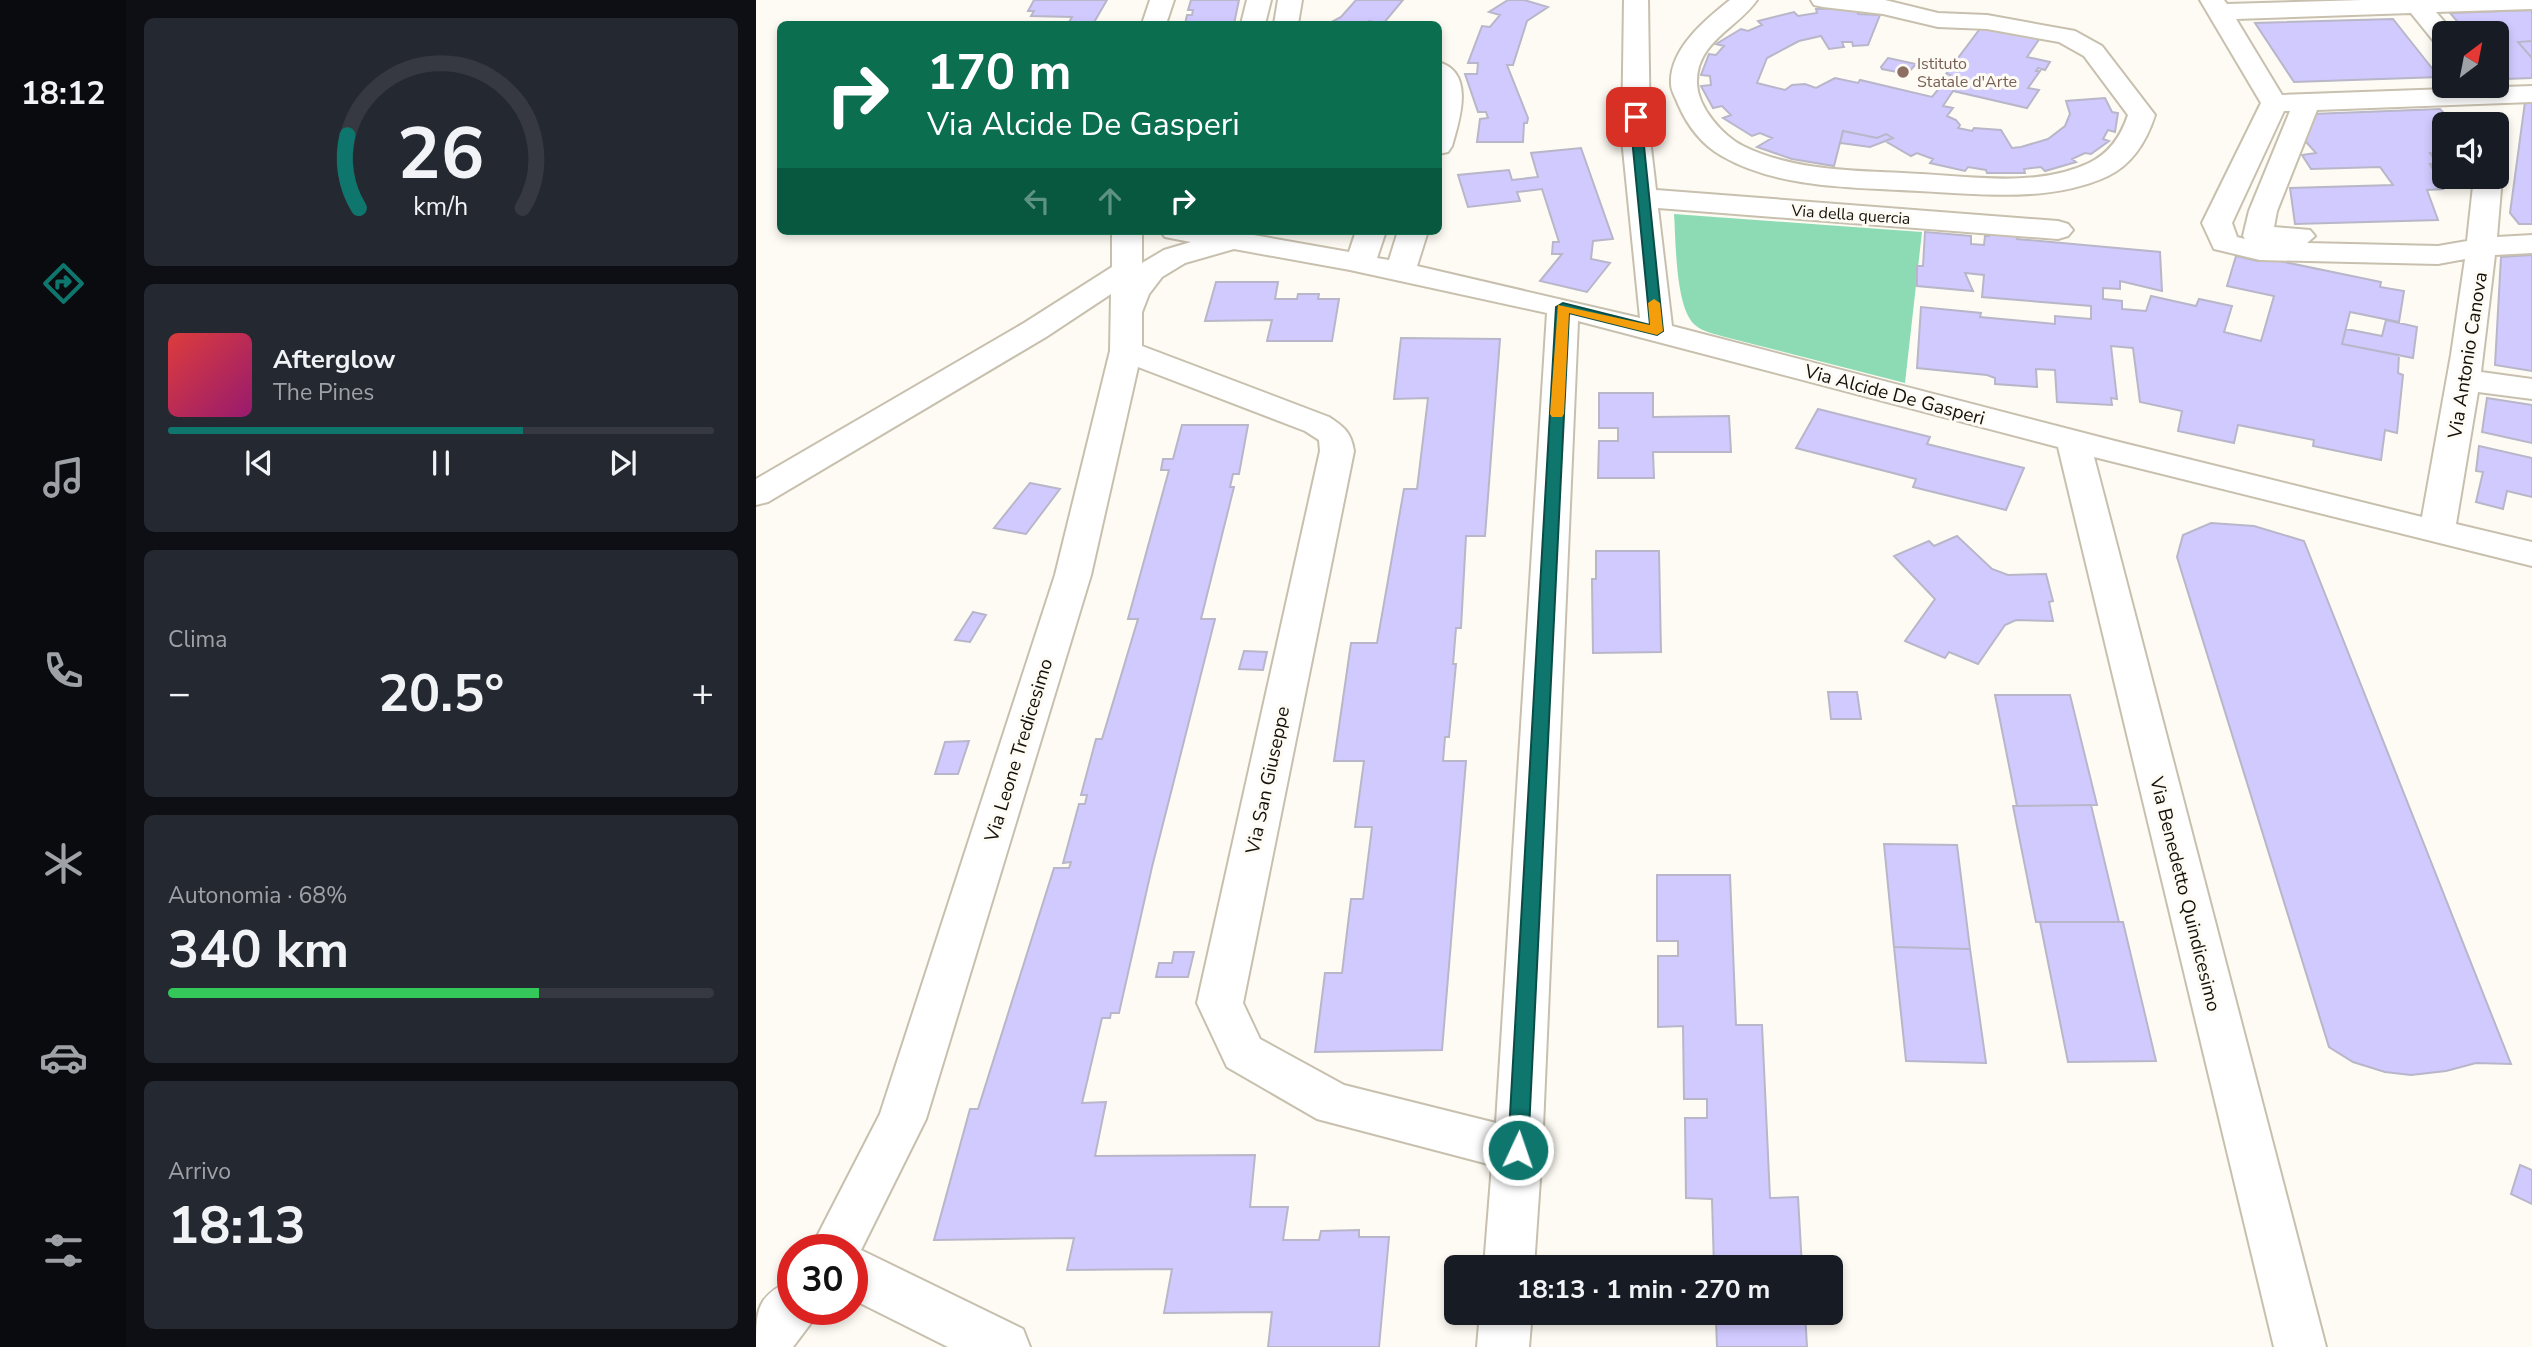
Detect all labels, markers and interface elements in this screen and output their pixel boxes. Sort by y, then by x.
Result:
north arrow [2432,21,2510,98]
map controls [2432,21,2509,189]
text: 170 m [927,39,1071,106]
icon: right [812,49,903,140]
place label: Istituto Statale d'Arte [1917,53,2017,93]
marker: Istituto Statale d'Arte [1895,64,1911,80]
text: 18:12 [21,72,105,115]
pin [1606,87,1666,147]
icon: arrive [1617,98,1655,136]
text: Via Alcide De Gasperi [927,103,1240,146]
text: 26 [397,104,485,204]
button: sound [2432,112,2509,189]
icon: left [1018,182,1056,220]
icon: ahead [1091,182,1129,220]
icon: right [1164,182,1202,220]
text: km/h [413,190,469,224]
street label: Via della quercia [1790,200,1911,230]
icon: directions [39,259,88,308]
street label: Via Antonio Canova [2442,270,2494,441]
text: Afterglow [273,342,396,377]
street label: Via Alcide De Gasperi [1801,358,1988,432]
text: The Pines [273,377,374,408]
icon: previous [240,444,278,482]
icon: pause [422,444,460,482]
icon: next [604,444,642,482]
icon: music [39,453,88,502]
text: Clima [168,624,228,655]
icon: phone [39,646,88,695]
street label: Via Leone Tredicesimo [978,655,1059,846]
text: 20.5° [378,658,504,729]
text: − [168,668,191,719]
text: + [691,668,714,719]
street label: Via San Giuseppe [1239,704,1296,857]
street label: Via Benedetto Quindicesimo [2143,773,2227,1014]
icon: climate [39,839,88,888]
text: Autonomia · 68% [168,880,348,911]
text: 340 km [168,914,349,985]
icon: car [39,1033,88,1082]
position arrow [1481,1113,1555,1187]
text: Arrivo [168,1156,231,1187]
text: 18:13 [168,1190,306,1261]
icon: filters [39,1226,88,1275]
speed limit sign: 30 [777,1234,868,1325]
text: 18:13 · 1 min · 270 m [1517,1272,1770,1307]

